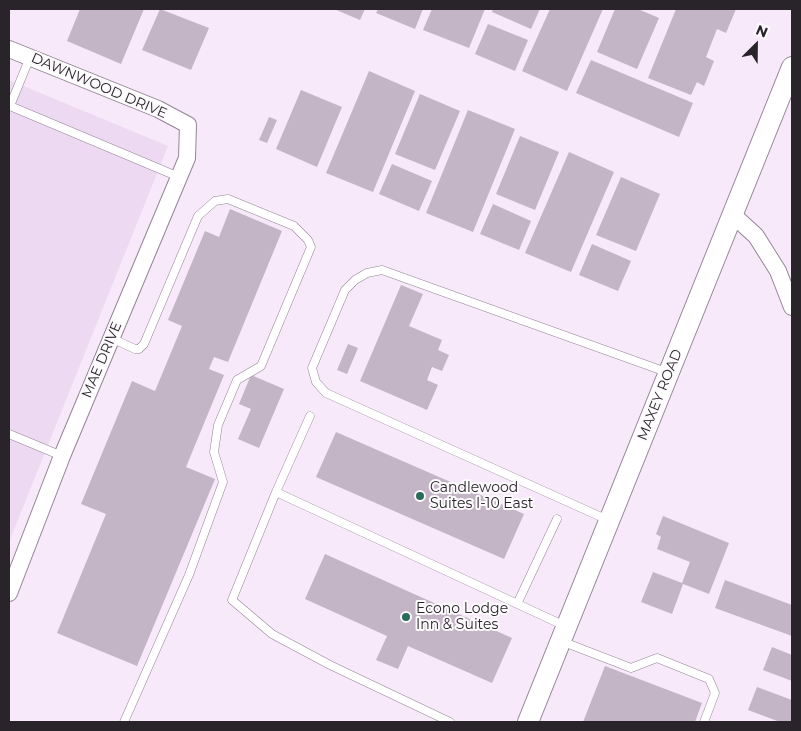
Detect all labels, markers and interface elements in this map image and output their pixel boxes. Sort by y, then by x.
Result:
north arrow [731,20,781,70]
text: N [753,21,771,42]
street label: DAWNWOOD DRIVE [28,50,170,122]
street label: MAE DRIVE [78,319,126,401]
street label: MAXEY ROAD [634,347,686,443]
place label: Candlewood Suites I-10 East [430,480,533,512]
marker: Candlewood Suites I-10 East [414,490,426,502]
place label: Econo Lodge Inn & Suites [416,601,508,634]
marker: Econo Lodge Inn & Suites [400,611,412,623]

